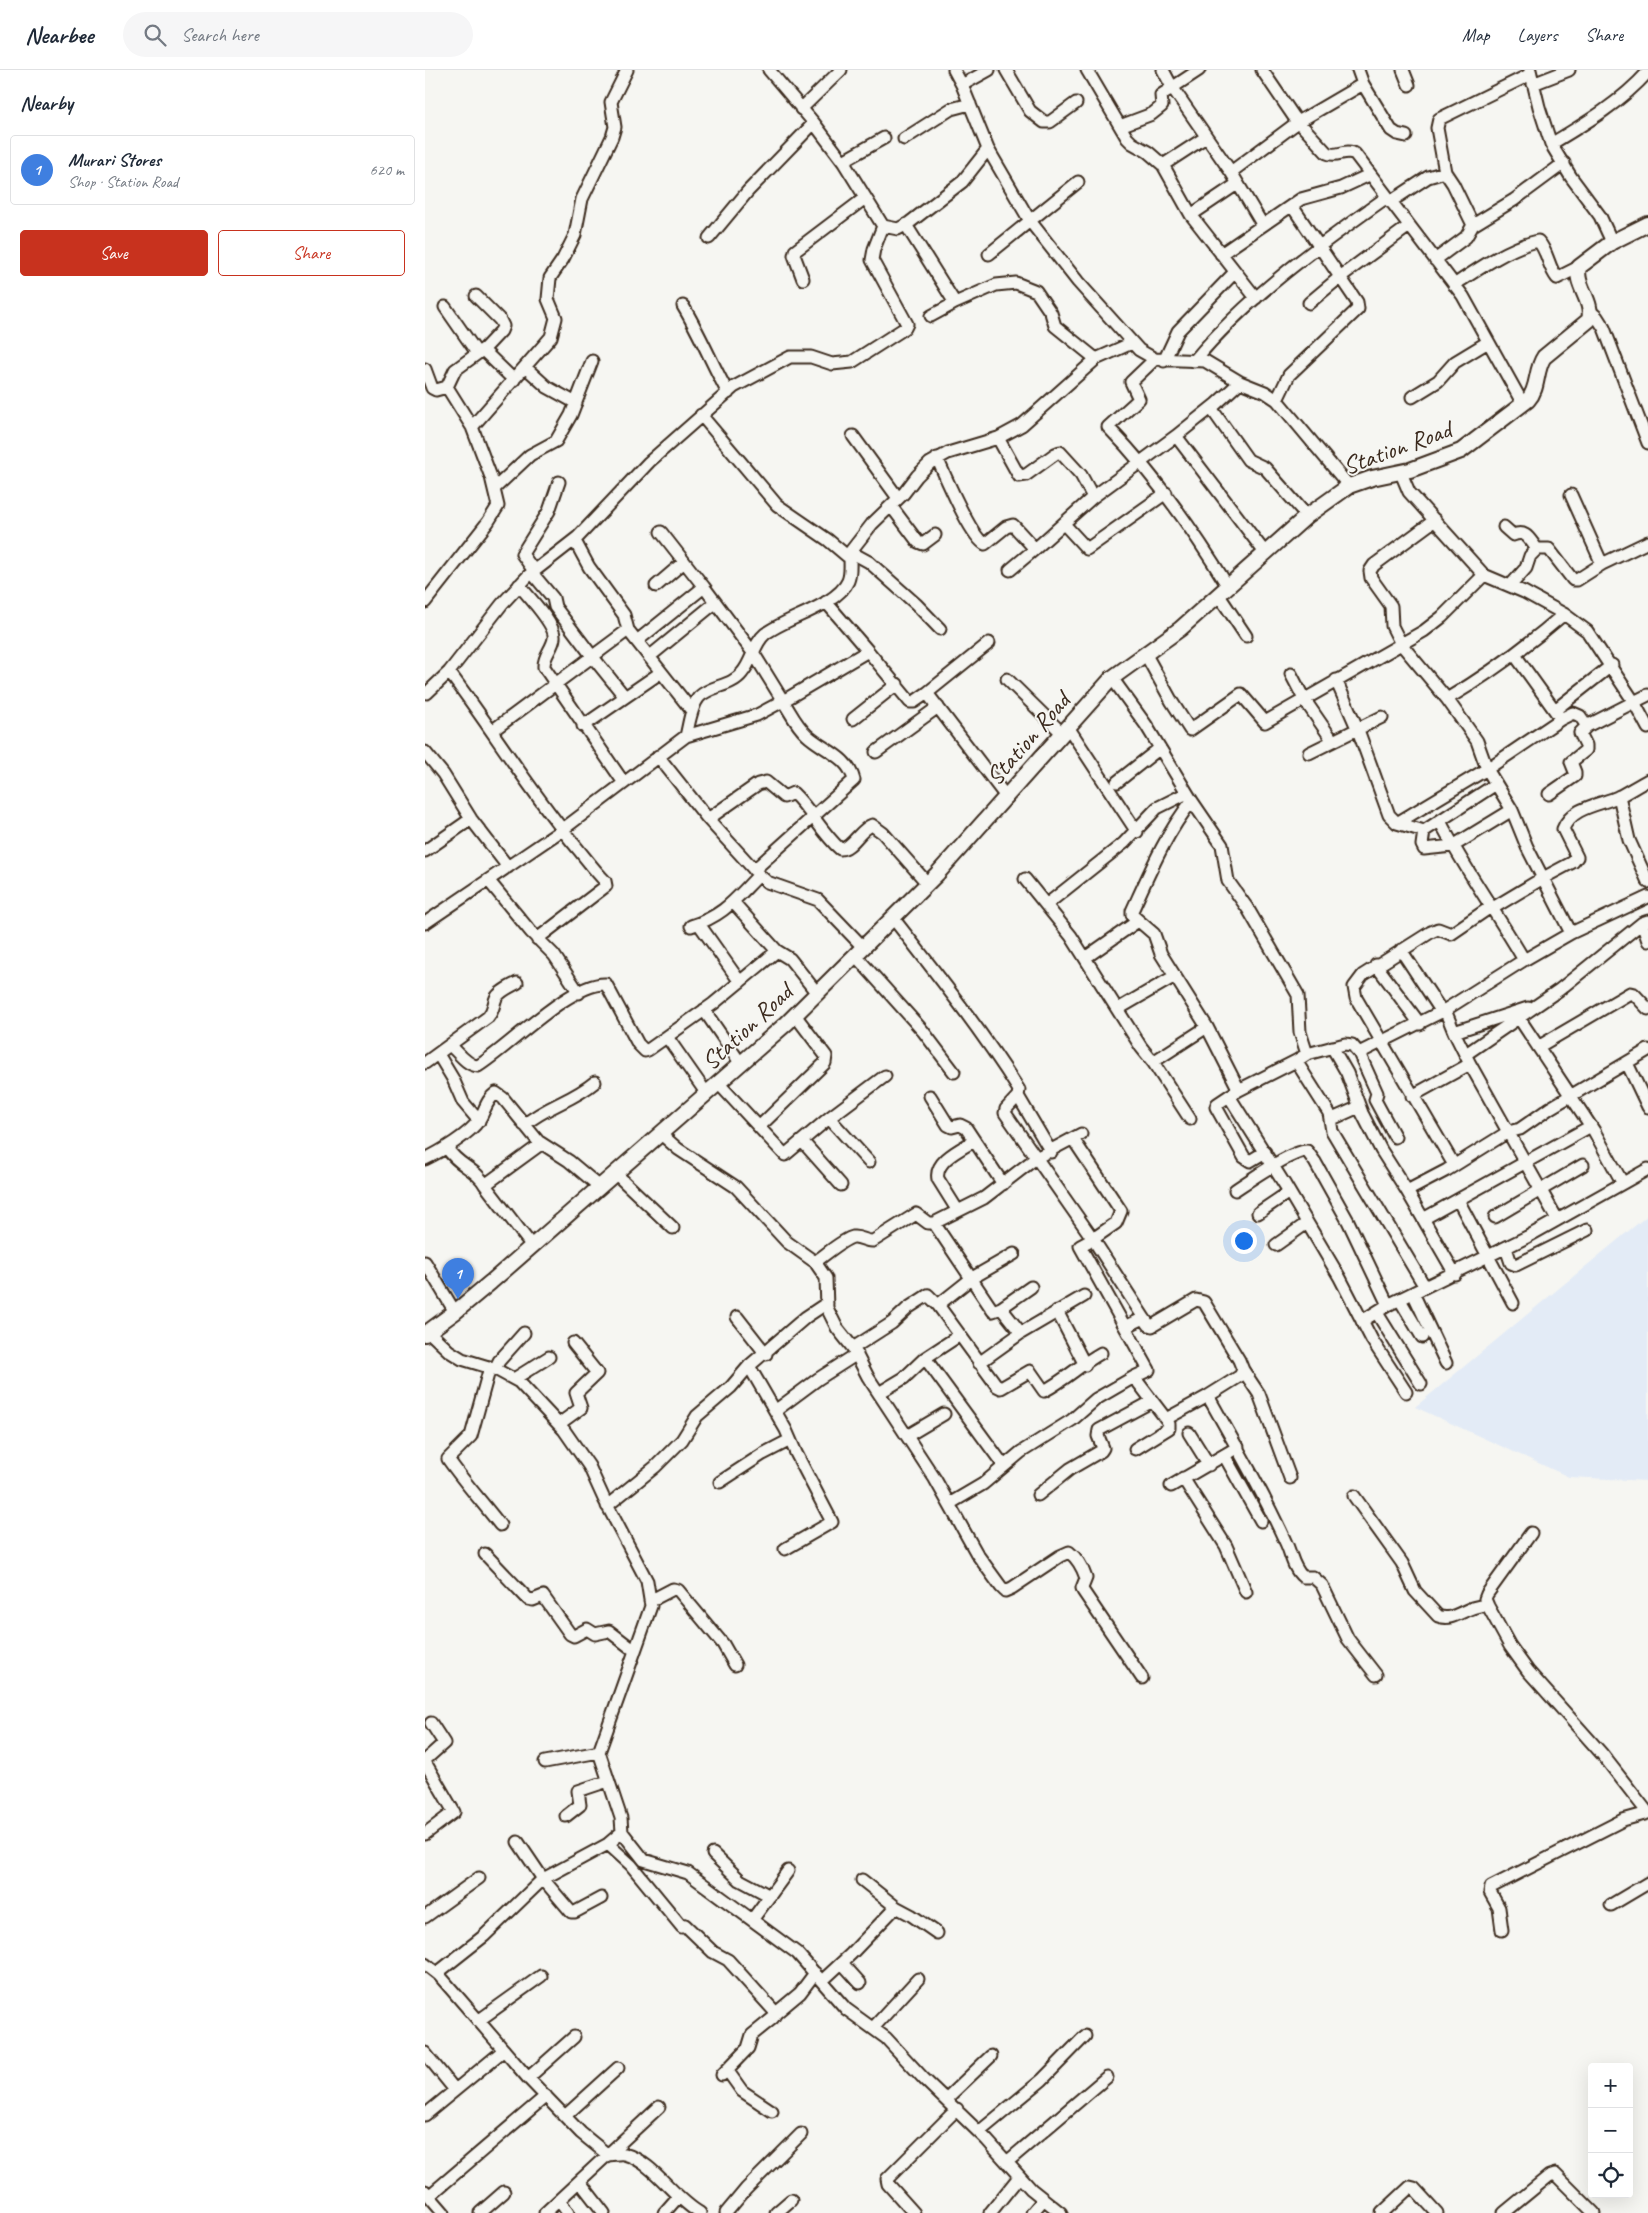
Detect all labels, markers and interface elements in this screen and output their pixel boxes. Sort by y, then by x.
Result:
search box [123,12,473,57]
text: Nearbee [25,20,93,50]
icon: search [141,21,169,49]
text: Search here [181,23,259,47]
text: Map [1462,24,1490,46]
text: Layers [1518,24,1557,46]
text: Share [1585,24,1623,46]
text: Nearby [20,90,73,116]
text: Murari Stores [68,148,161,172]
text: 1 [33,160,41,180]
text: 620 m [370,160,404,180]
text: Shop · Station Road [68,172,178,192]
button: Save [20,230,208,276]
button: Share [218,230,405,276]
street label: Station Road [1339,412,1459,482]
street label: Station Road [979,683,1080,792]
street label: Station Road [695,974,802,1077]
your location [1231,1228,1257,1254]
pin: 1 [442,1258,474,1299]
map controls [1588,2063,1633,2198]
button: + [1588,2063,1633,2108]
button: − [1588,2108,1633,2153]
button: locate [1588,2153,1633,2198]

